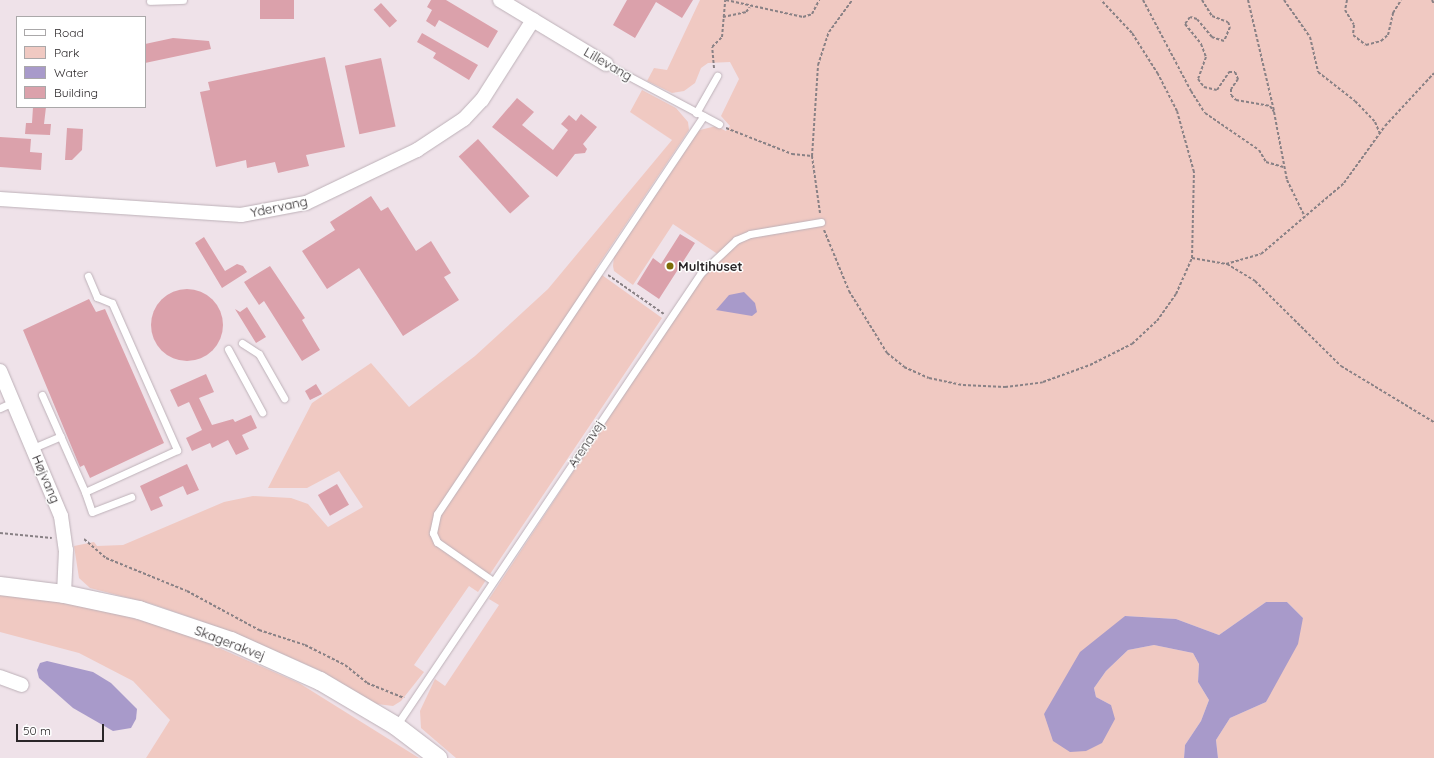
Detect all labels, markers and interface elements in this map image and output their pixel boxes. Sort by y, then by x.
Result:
legend [16,16,146,108]
text: Road [54,25,84,40]
street label: Lillevang [581,44,635,84]
text: Park [54,45,79,60]
text: Water [54,65,88,80]
text: Building [54,85,98,100]
street label: Ydervang [249,193,309,221]
place label: Multihuset [678,258,743,274]
marker: Multihuset [665,261,675,271]
street label: Arenavej [565,418,607,470]
street label: Højvang [29,452,63,506]
street label: Skagerakvej [192,622,268,664]
scale bar [18,716,106,742]
text: 50 m [23,723,51,738]

